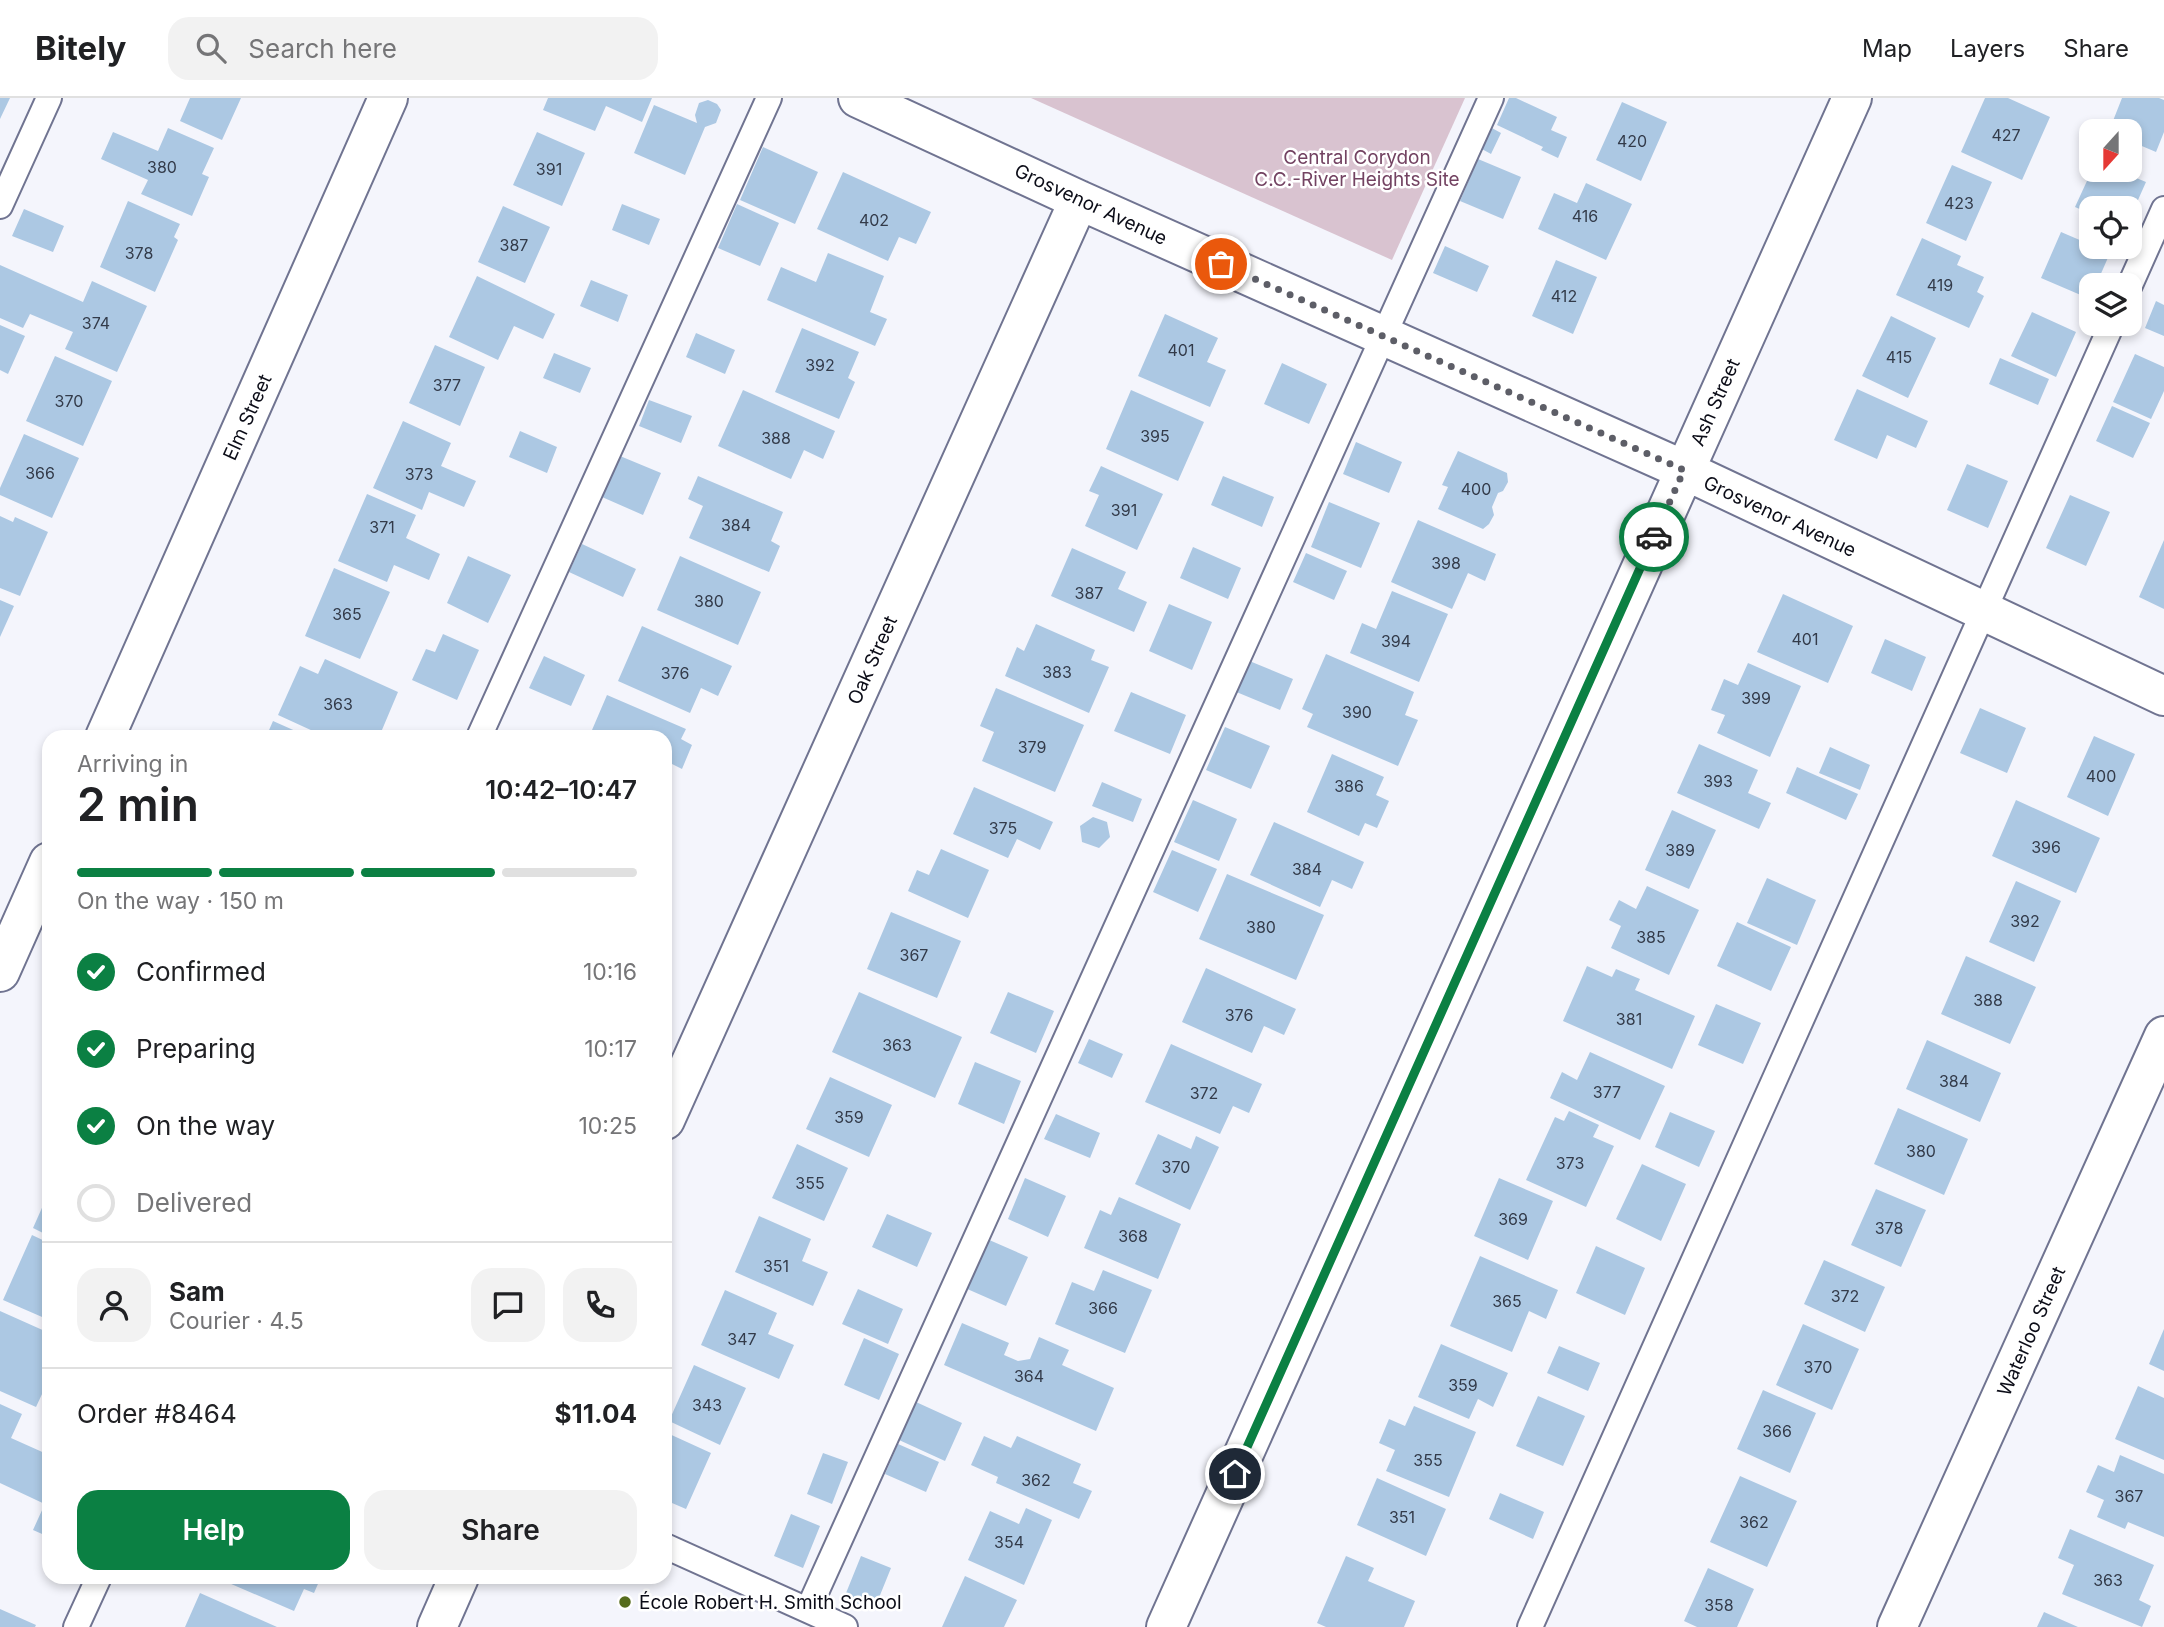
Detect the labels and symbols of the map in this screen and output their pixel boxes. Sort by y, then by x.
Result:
north arrow [2079,119,2142,182]
house number: 427 [1991,125,2021,145]
house number: 420 [1617,131,1647,151]
park label: Central Corydon C.C.-River Heights Site [1254,146,1460,191]
house number: 380 [147,157,177,177]
house number: 391 [536,159,562,179]
street label: Grosvenor Avenue [1011,159,1171,250]
house number: 423 [1944,193,1974,213]
house number: 416 [1572,206,1598,226]
house number: 402 [859,210,889,230]
pin [1191,234,1251,294]
house number: 387 [500,235,528,255]
house number: 378 [125,243,153,263]
house number: 419 [1927,275,1953,295]
house number: 412 [1551,286,1577,306]
house number: 374 [82,313,110,333]
house number: 401 [1168,340,1194,360]
house number: 415 [1886,347,1912,367]
house number: 392 [805,355,835,375]
street label: Ash Street [1686,355,1745,450]
street label: Elm Street [218,371,277,464]
house number: 377 [433,375,461,395]
house number: 370 [55,391,83,411]
house number: 395 [1140,426,1170,446]
house number: 388 [761,428,791,448]
house number: 366 [25,463,55,483]
house number: 373 [405,464,433,484]
street label: Grosvenor Avenue [1700,471,1860,562]
house number: 400 [1461,479,1491,499]
house number: 391 [1111,500,1137,520]
courier [1619,502,1689,572]
house number: 384 [721,515,751,535]
house number: 371 [369,517,395,537]
house number: 398 [1431,553,1461,573]
house number: 387 [1075,583,1103,603]
house number: 380 [694,591,724,611]
house number: 365 [332,604,362,624]
street label: Oak Street [843,612,902,708]
house number: 401 [1792,629,1818,649]
house number: 394 [1381,631,1411,651]
house number: 383 [1042,662,1072,682]
house number: 376 [661,663,689,683]
house number: 399 [1741,688,1771,708]
house number: 363 [323,694,353,714]
house number: 390 [1342,702,1372,722]
house number: 379 [1018,737,1046,757]
house number: 400 [2086,766,2116,786]
house number: 393 [1703,771,1733,791]
house number: 386 [1334,776,1364,796]
house number: 375 [989,818,1017,838]
house number: 396 [2031,837,2061,857]
house number: 389 [1665,840,1695,860]
house number: 384 [1292,859,1322,879]
house number: 392 [2010,911,2040,931]
house number: 380 [1246,917,1276,937]
house number: 385 [1636,927,1666,947]
house number: 367 [900,945,928,965]
house number: 388 [1973,990,2003,1010]
house number: 376 [1225,1005,1253,1025]
house number: 381 [1616,1009,1642,1029]
house number: 363 [882,1035,912,1055]
house number: 384 [1939,1071,1969,1091]
house number: 377 [1593,1082,1621,1102]
house number: 372 [1190,1083,1218,1103]
house number: 359 [834,1107,864,1127]
house number: 380 [1906,1141,1936,1161]
house number: 373 [1556,1153,1584,1173]
house number: 370 [1162,1157,1190,1177]
house number: 355 [795,1173,825,1193]
house number: 369 [1498,1209,1528,1229]
house number: 378 [1875,1218,1903,1238]
house number: 368 [1118,1226,1148,1246]
house number: 351 [763,1256,789,1276]
street label: Waterloo Street [1993,1263,2070,1400]
house number: 372 [1831,1286,1859,1306]
house number: 365 [1492,1291,1522,1311]
house number: 366 [1088,1298,1118,1318]
house number: 347 [727,1329,757,1349]
house number: 370 [1804,1357,1832,1377]
house number: 364 [1014,1366,1044,1386]
house number: 359 [1448,1375,1478,1395]
house number: 343 [692,1395,722,1415]
house number: 366 [1762,1421,1792,1441]
pin [1205,1444,1265,1504]
house number: 355 [1413,1450,1443,1470]
house number: 362 [1021,1470,1051,1490]
house number: 367 [2115,1486,2143,1506]
house number: 351 [1389,1507,1415,1527]
house number: 362 [1739,1512,1769,1532]
house number: 354 [994,1532,1024,1552]
house number: 363 [2093,1570,2123,1590]
place label: École Robert H. Smith School [639,1590,902,1614]
marker: École Robert H. Smith School [617,1594,633,1610]
house number: 358 [1704,1595,1734,1615]

